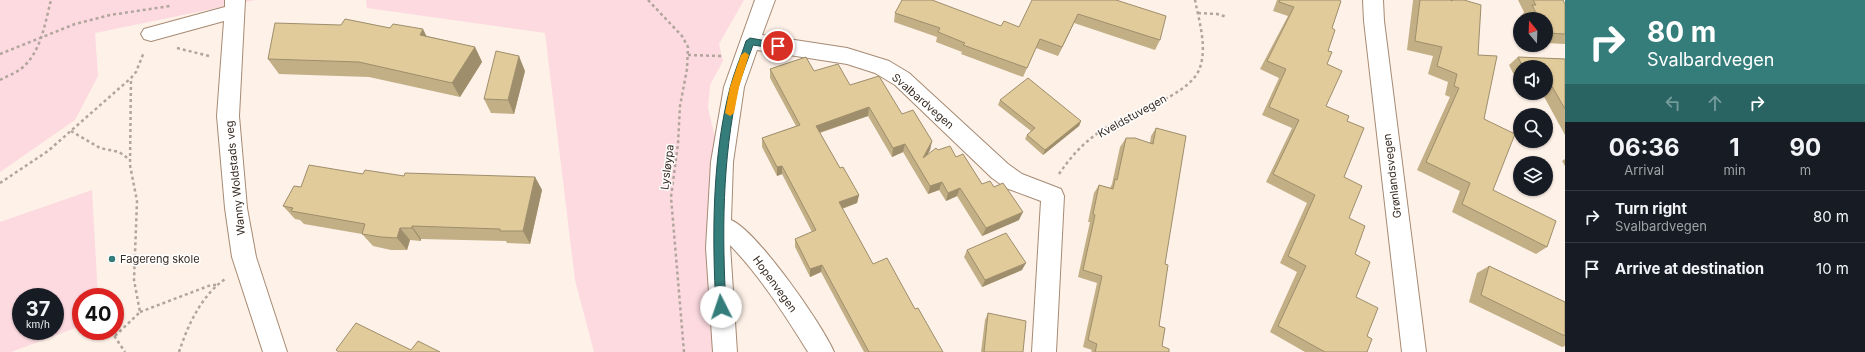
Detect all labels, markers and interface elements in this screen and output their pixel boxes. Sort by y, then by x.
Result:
north arrow [1513,12,1553,52]
map controls [1513,12,1553,196]
text: 80 m [1647,15,1716,49]
icon: right [1581,16,1633,68]
pin [761,29,795,63]
icon: arrive [767,35,789,57]
text: Svalbardvegen [1647,49,1774,70]
button: sound [1513,60,1553,100]
street label: Svalbardvegen [889,70,957,132]
street label: Kveldstuvegen [1095,91,1169,141]
icon: left [1662,92,1684,114]
icon: ahead [1704,92,1726,114]
icon: right [1746,92,1768,114]
button: search [1513,108,1553,148]
street label: Wanny Woldstads veg [222,120,248,236]
street label: Grønlandsvegen [1380,133,1404,219]
text: 06:36 [1609,133,1680,162]
text: 1 [1729,133,1740,162]
text: 90 [1789,133,1821,162]
street label: Lysløypa [657,143,677,191]
button: layers [1513,156,1553,196]
text: Arrival [1624,162,1664,178]
text: min [1723,162,1746,178]
text: m [1800,162,1811,178]
text: Turn right [1615,199,1687,218]
icon: right [1581,206,1603,228]
text: 80 m [1813,207,1849,226]
text: Svalbardvegen [1615,218,1707,234]
place label: Fagereng skole [120,252,200,266]
street label: Hopenvegen [750,253,800,315]
marker: Fagereng skole [107,254,117,264]
icon: arrive [1581,258,1603,280]
text: Arrive at destination [1615,259,1764,278]
text: 10 m [1816,259,1849,278]
position arrow [700,286,742,328]
speed limit sign: 40 [72,288,124,340]
text: 37 [26,297,50,321]
text: km/h [26,318,50,330]

